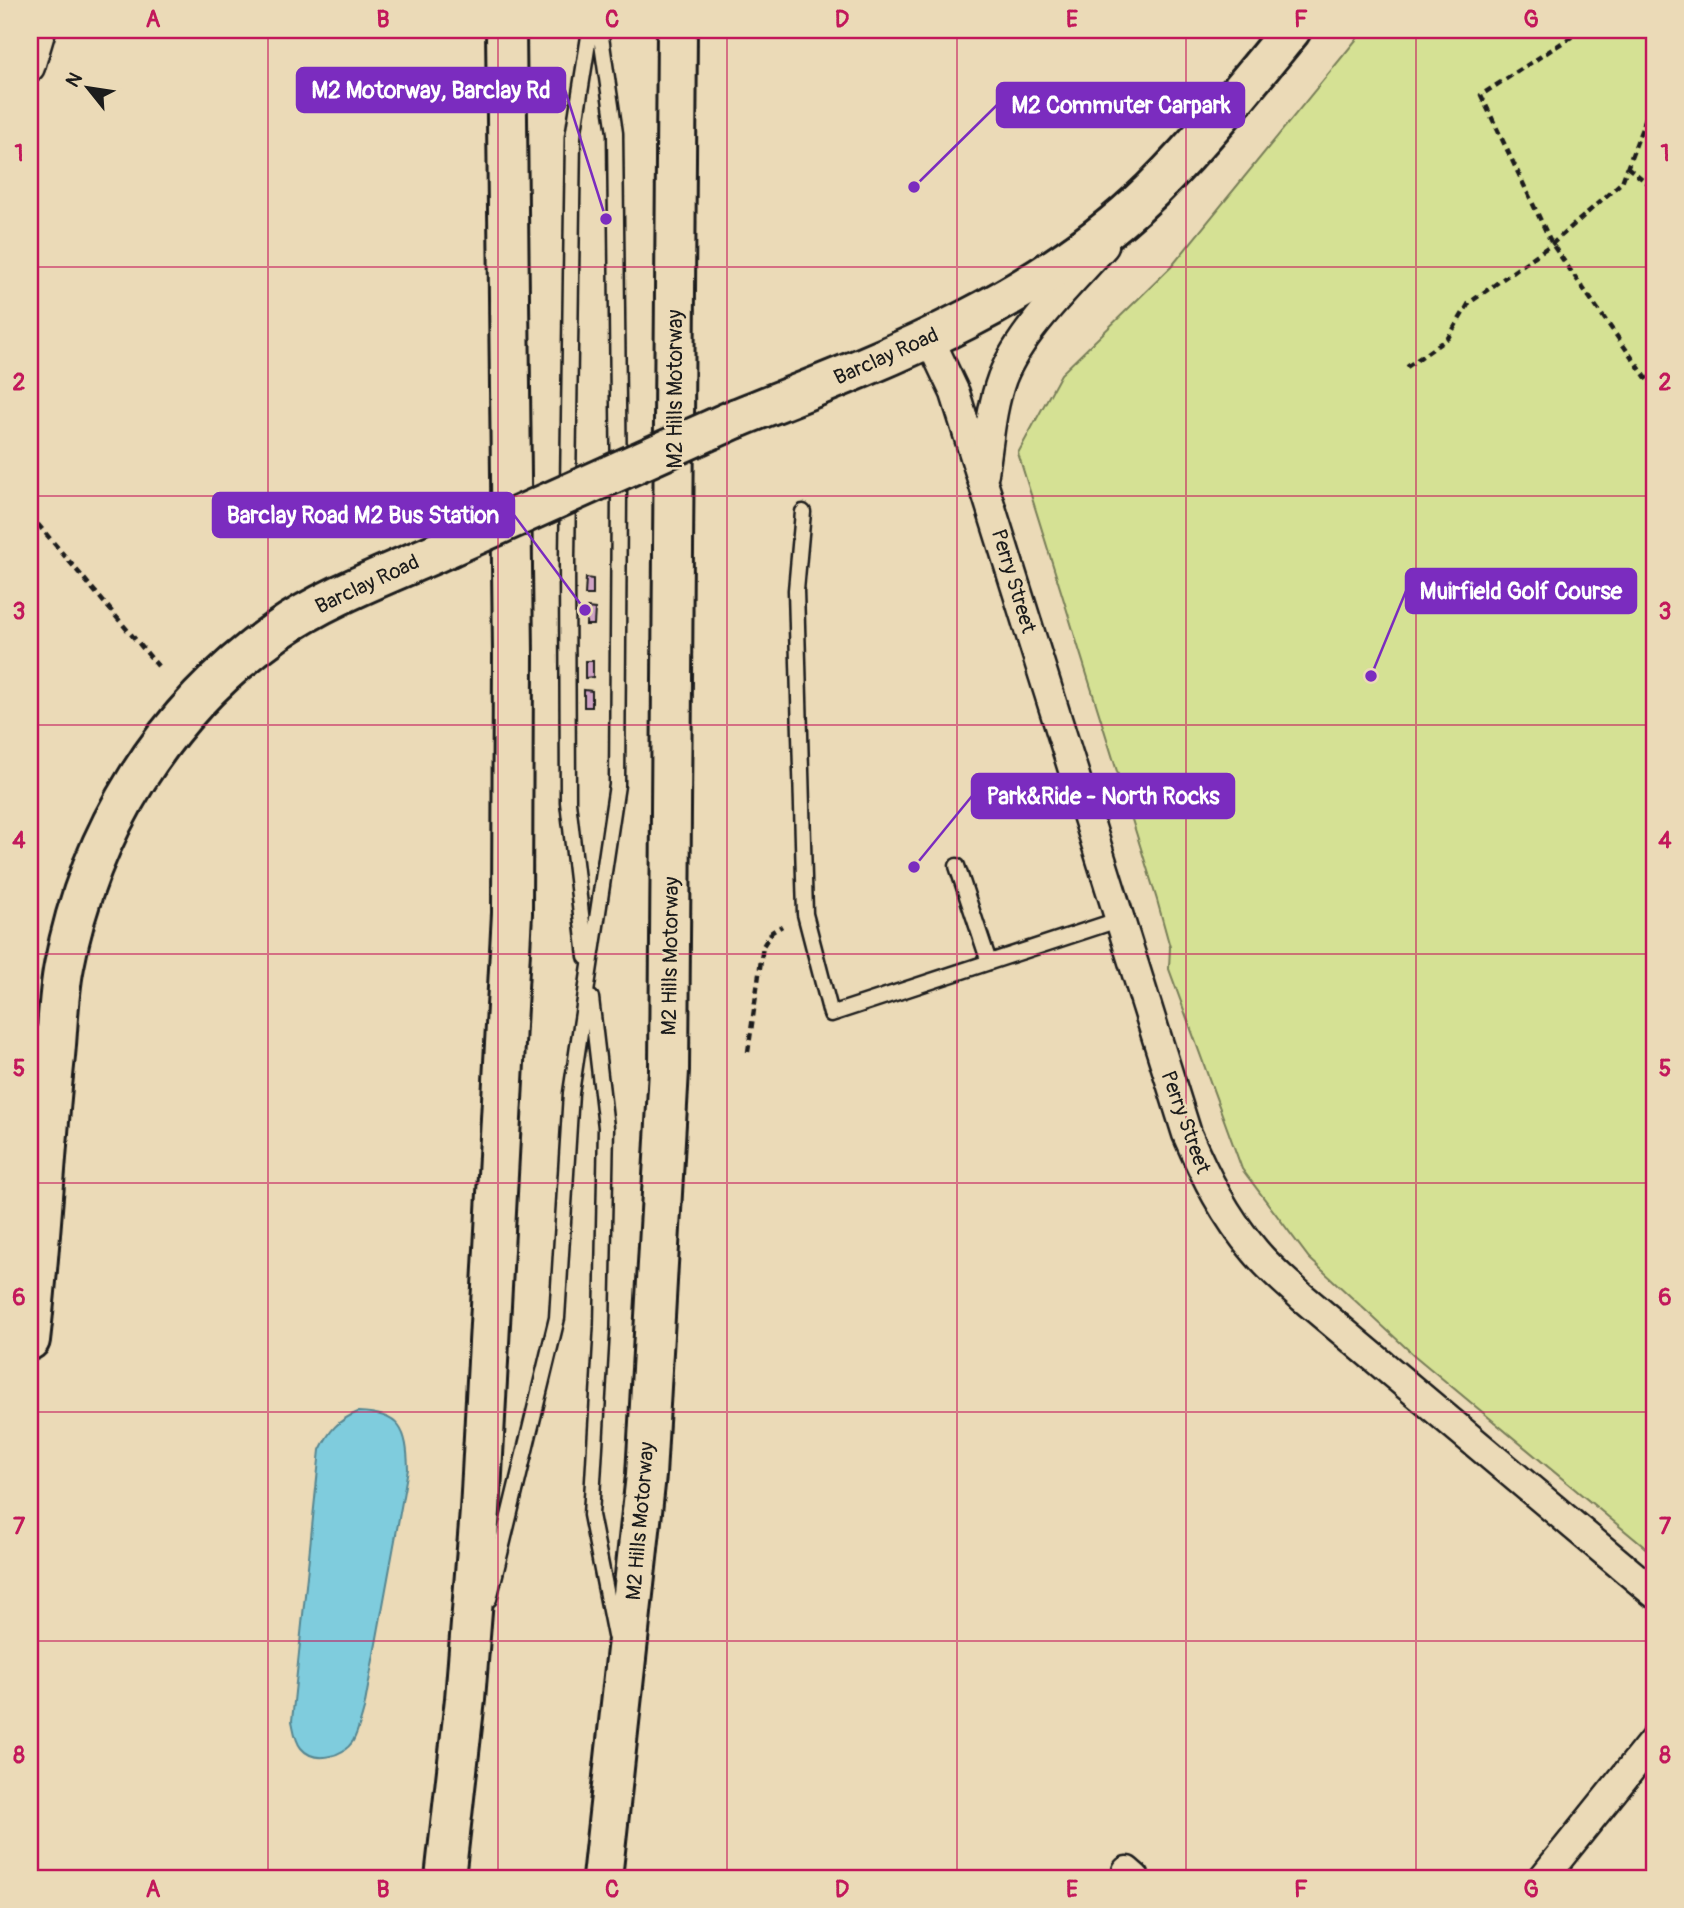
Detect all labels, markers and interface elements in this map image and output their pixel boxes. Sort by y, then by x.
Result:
text: A [146,5,161,34]
text: B [376,5,390,34]
text: C [605,5,619,34]
text: D [835,5,849,34]
text: E [1066,5,1078,34]
text: F [1294,5,1308,34]
text: G [1523,5,1539,34]
north arrow [52,52,122,122]
text: N [61,68,88,92]
callout: M2 Motorway, Barclay Rd [297,68,565,112]
text: M2 Motorway, Barclay Rd [311,76,551,105]
callout: M2 Commuter Carpark [997,83,1244,127]
text: M2 Commuter Carpark [1012,91,1231,120]
text: 1 [15,139,24,168]
text: 1 [1661,139,1670,168]
street label: M2 Hills Motorway [662,310,689,468]
street label: Barclay Road [830,321,943,391]
text: 2 [13,368,26,397]
text: 2 [1659,368,1672,397]
callout: Barclay Road M2 Bus Station [213,493,514,537]
text: Barclay Road M2 Bus Station [227,501,499,530]
street label: Perry Street [985,526,1042,637]
street label: Barclay Road [311,549,423,620]
callout: Muirfield Golf Course [1406,569,1636,613]
text: Muirfield Golf Course [1420,577,1623,606]
text: 3 [13,597,25,626]
text: 3 [1659,597,1671,626]
callout: Park&Ride - North Rocks [972,774,1234,818]
text: Park&Ride - North Rocks [986,782,1220,811]
text: 4 [12,826,26,855]
text: 4 [1658,826,1672,855]
street label: M2 Hills Motorway [656,876,685,1036]
text: 5 [13,1054,25,1083]
text: 5 [1659,1054,1671,1083]
street label: Perry Street [1154,1067,1217,1178]
text: 6 [12,1283,26,1312]
text: 6 [1658,1283,1672,1312]
street label: M2 Hills Motorway [620,1441,661,1601]
text: 7 [13,1512,26,1541]
text: 7 [1659,1512,1672,1541]
text: 8 [13,1741,25,1770]
text: 8 [1659,1741,1671,1770]
text: A [146,1875,161,1904]
text: B [376,1875,390,1904]
text: C [605,1875,619,1904]
text: D [835,1875,849,1904]
text: E [1066,1875,1078,1904]
text: F [1294,1875,1308,1904]
text: G [1523,1875,1539,1904]

